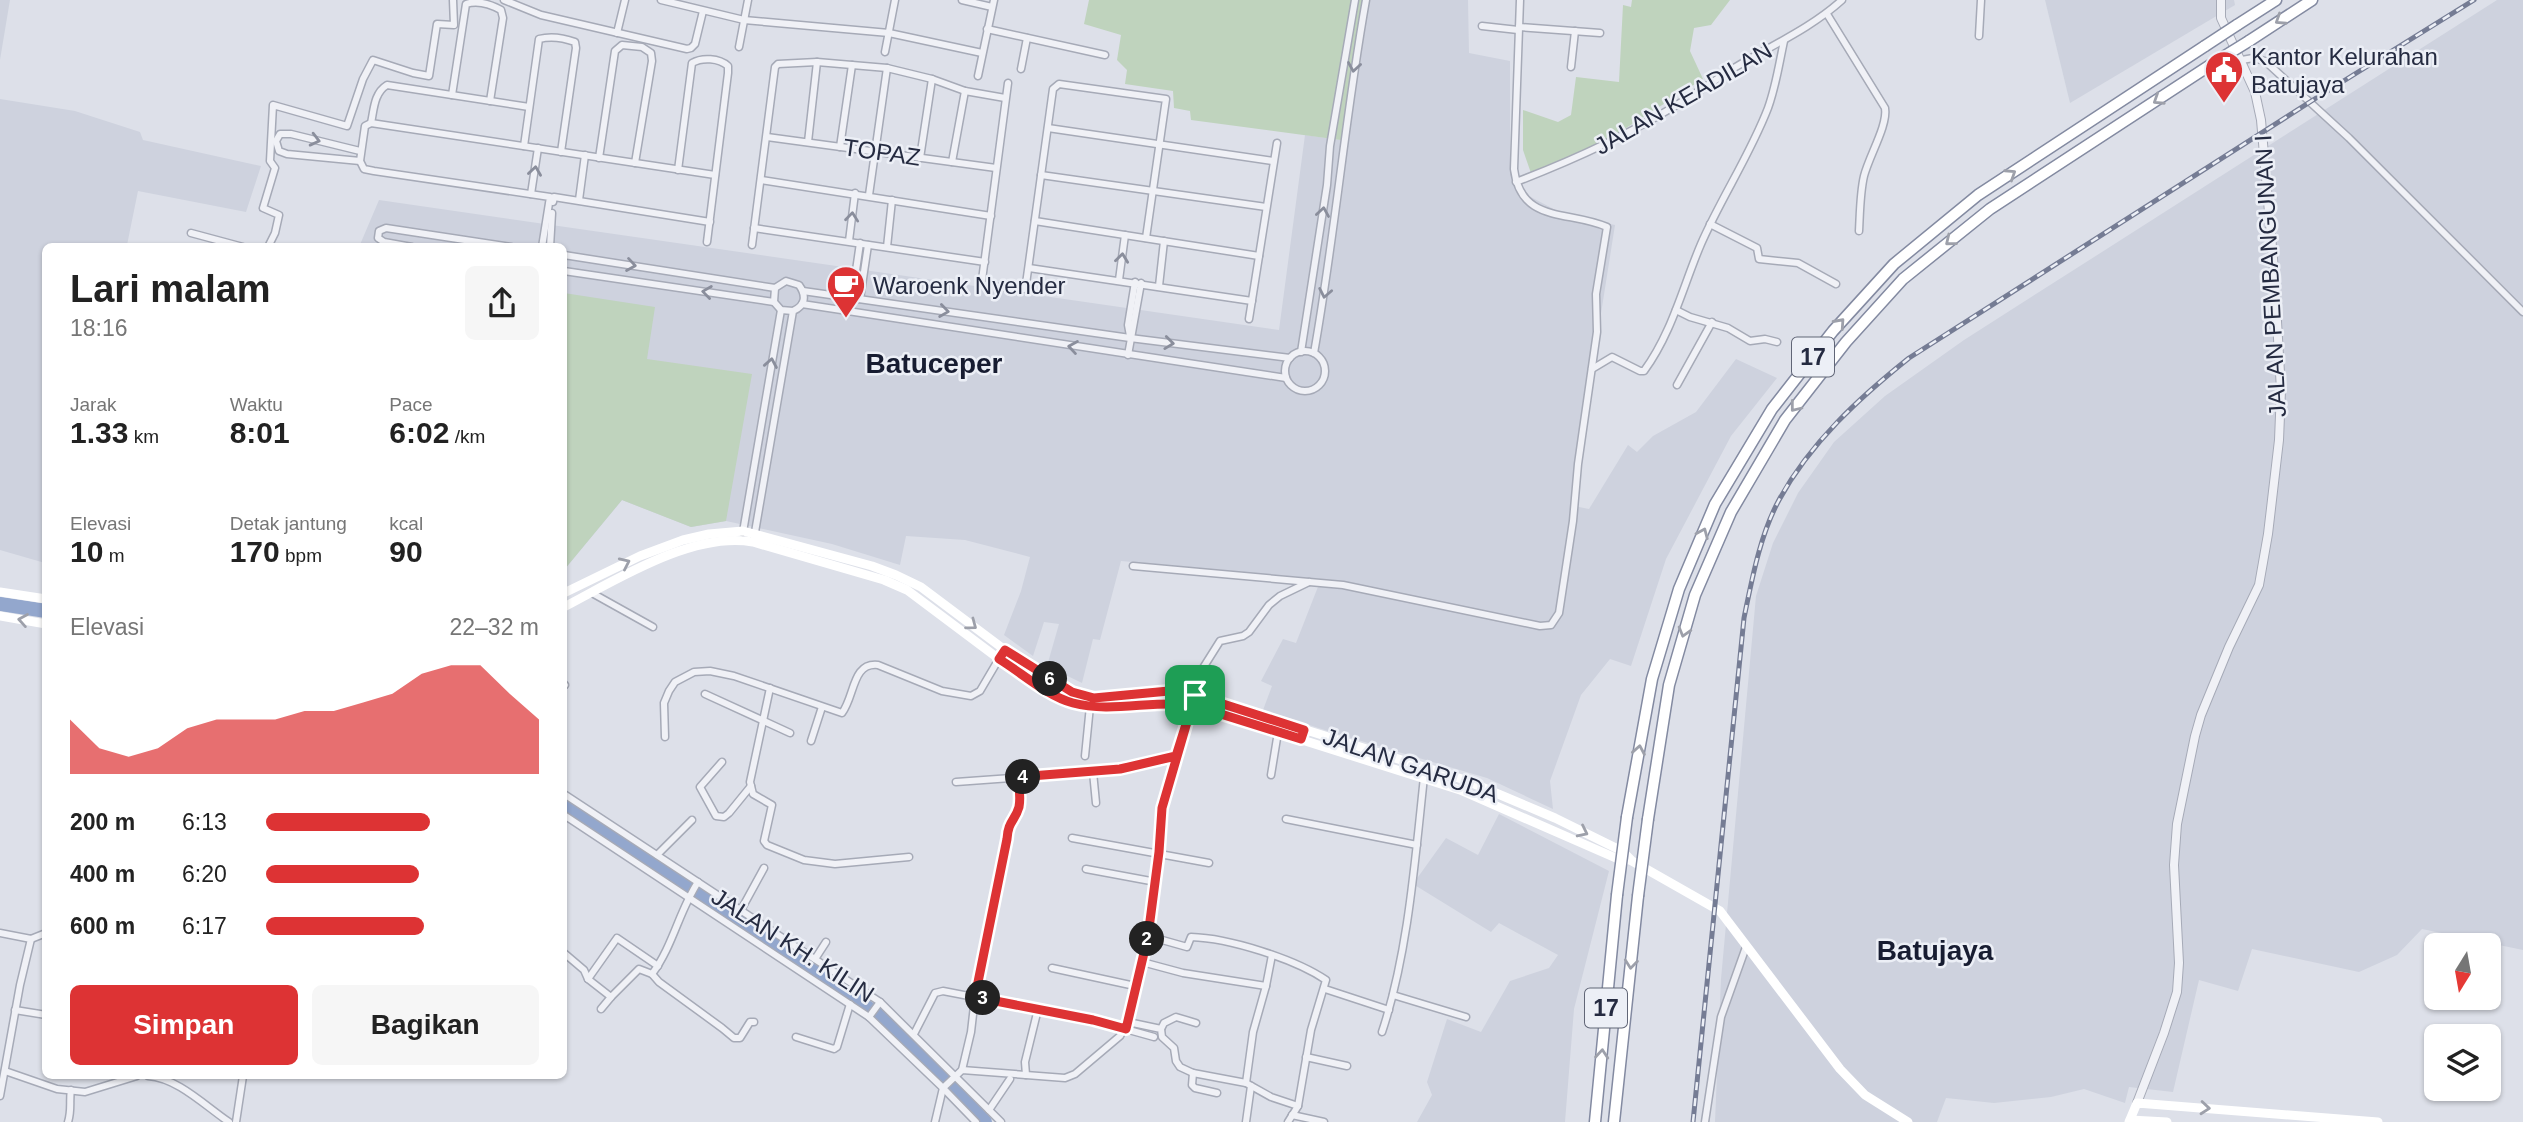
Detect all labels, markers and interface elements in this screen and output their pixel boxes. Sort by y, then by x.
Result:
one-way arrow [2275,12,2288,25]
street label: JALAN KEADILAN [1590,36,1776,160]
place label: Kantor Kelurahan Batujaya [2251,43,2438,98]
public building icon: Kantor Kelurahan Batujaya [2203,49,2245,104]
one-way arrow [1347,61,1362,73]
one-way arrow [2153,91,2166,104]
one-way arrow [309,132,321,146]
street label: TOPAZ [842,133,922,171]
street label: JALAN PEMBANGUNAN I [2249,134,2291,418]
one-way arrow [527,165,542,177]
one-way arrow [2003,169,2016,182]
one-way arrow [1315,206,1330,218]
one-way arrow [844,211,859,222]
one-way arrow [1946,233,1958,246]
one-way arrow [1115,252,1130,264]
one-way arrow [625,257,637,272]
cafe icon: Waroenk Nyender [825,264,867,319]
button: share [465,266,539,340]
text: Lari malam [70,268,271,310]
place label: Waroenk Nyender [873,272,1066,299]
one-way arrow [701,285,713,300]
one-way arrow [1318,287,1333,299]
one-way arrow [938,303,949,318]
text: 18:16 [70,315,128,341]
one-way arrow [1832,318,1845,331]
one-way arrow [1163,335,1175,350]
road number: 17 [1792,338,1834,376]
one-way arrow [1067,340,1079,355]
district label: Batuceper [866,348,1003,379]
one-way arrow [763,357,778,368]
text: Jarak [70,394,116,415]
text: Waktu [230,394,283,415]
text: Pace [389,394,433,415]
one-way arrow [1791,399,1804,411]
text: 1.33 [70,416,128,449]
text: 8:01 [230,416,290,449]
text: 6:02 [389,416,449,449]
text: km [128,426,159,447]
text: /km [449,426,485,447]
text: Elevasi [70,513,131,534]
text: Detak jantung [230,513,347,534]
text: kcal [389,513,423,534]
one-way arrow [1695,528,1709,540]
text: 10 [70,535,103,568]
text: 170 [230,535,280,568]
text: 90 [389,535,423,568]
text: m [103,545,124,566]
text: bpm [280,545,322,566]
one-way arrow [618,557,630,571]
one-way arrow [17,613,29,628]
text: Elevasi [70,614,144,640]
text: 22–32 m [449,614,539,640]
one-way arrow [964,617,977,630]
one-way arrow [1678,625,1693,637]
pin: 6 [1032,662,1068,696]
pin [1165,665,1225,725]
text: 6 [1044,668,1055,689]
icon: arrive [1176,676,1214,714]
street label: JALAN GARUDA [1320,722,1502,808]
one-way arrow [1630,744,1645,756]
pin: 4 [1006,760,1040,794]
text: 4 [1017,766,1028,787]
text: 200 m [70,809,135,835]
text: 6:13 [182,809,227,835]
one-way arrow [1576,823,1588,837]
text: 400 m [70,861,135,887]
text: 6:20 [182,861,227,887]
street label: JALAN KH. KILIN [707,882,879,1008]
text: 600 m [70,913,135,939]
text: 6:17 [182,913,227,939]
pin: 2 [1130,922,1164,956]
text: 2 [1141,928,1152,949]
north arrow [2424,933,2501,1010]
map controls [2424,933,2501,1101]
district label: Batujaya [1877,935,1994,966]
one-way arrow [1624,959,1639,970]
pin: 3 [965,981,1000,1016]
button: Simpan [70,985,298,1065]
button: Bagikan [312,985,539,1065]
text: 3 [977,987,988,1008]
road number: 17 [1585,988,1627,1028]
button: layers [2424,1024,2501,1101]
one-way arrow [1594,1048,1609,1059]
one-way arrow [2200,1100,2211,1115]

